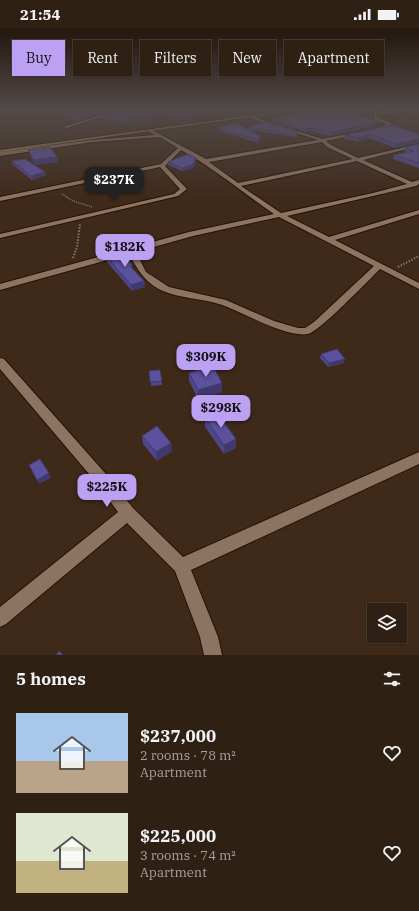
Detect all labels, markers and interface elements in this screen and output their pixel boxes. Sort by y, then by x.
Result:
text: 21:54 [20,5,61,24]
chip: Buy [12,40,65,76]
chip: Rent [73,40,132,76]
chip: Filters [140,40,211,76]
chip: New [219,40,276,76]
chip: Apartment [284,40,384,76]
pin: $237K [86,167,142,201]
text: $237K [93,171,135,188]
pin: $182K [97,234,153,268]
text: $182K [104,238,146,255]
pin: $309K [178,344,234,378]
text: $309K [185,348,227,365]
pin: $298K [193,395,249,429]
text: $298K [200,399,242,416]
pin: $225K [79,474,135,508]
text: $225K [86,478,128,495]
map controls [367,603,407,643]
button: layers [367,603,407,643]
text: 5 homes [16,668,86,690]
icon: filters [381,668,403,690]
text: $237,000 [140,725,216,747]
icon: home [48,729,96,777]
icon: heart [381,742,403,764]
text: 2 rooms · 78 m² [140,747,236,764]
text: Apartment [140,764,207,781]
text: $225,000 [140,825,216,847]
icon: home [48,829,96,877]
icon: heart [381,842,403,864]
text: 3 rooms · 74 m² [140,847,236,864]
text: Apartment [140,864,207,881]

